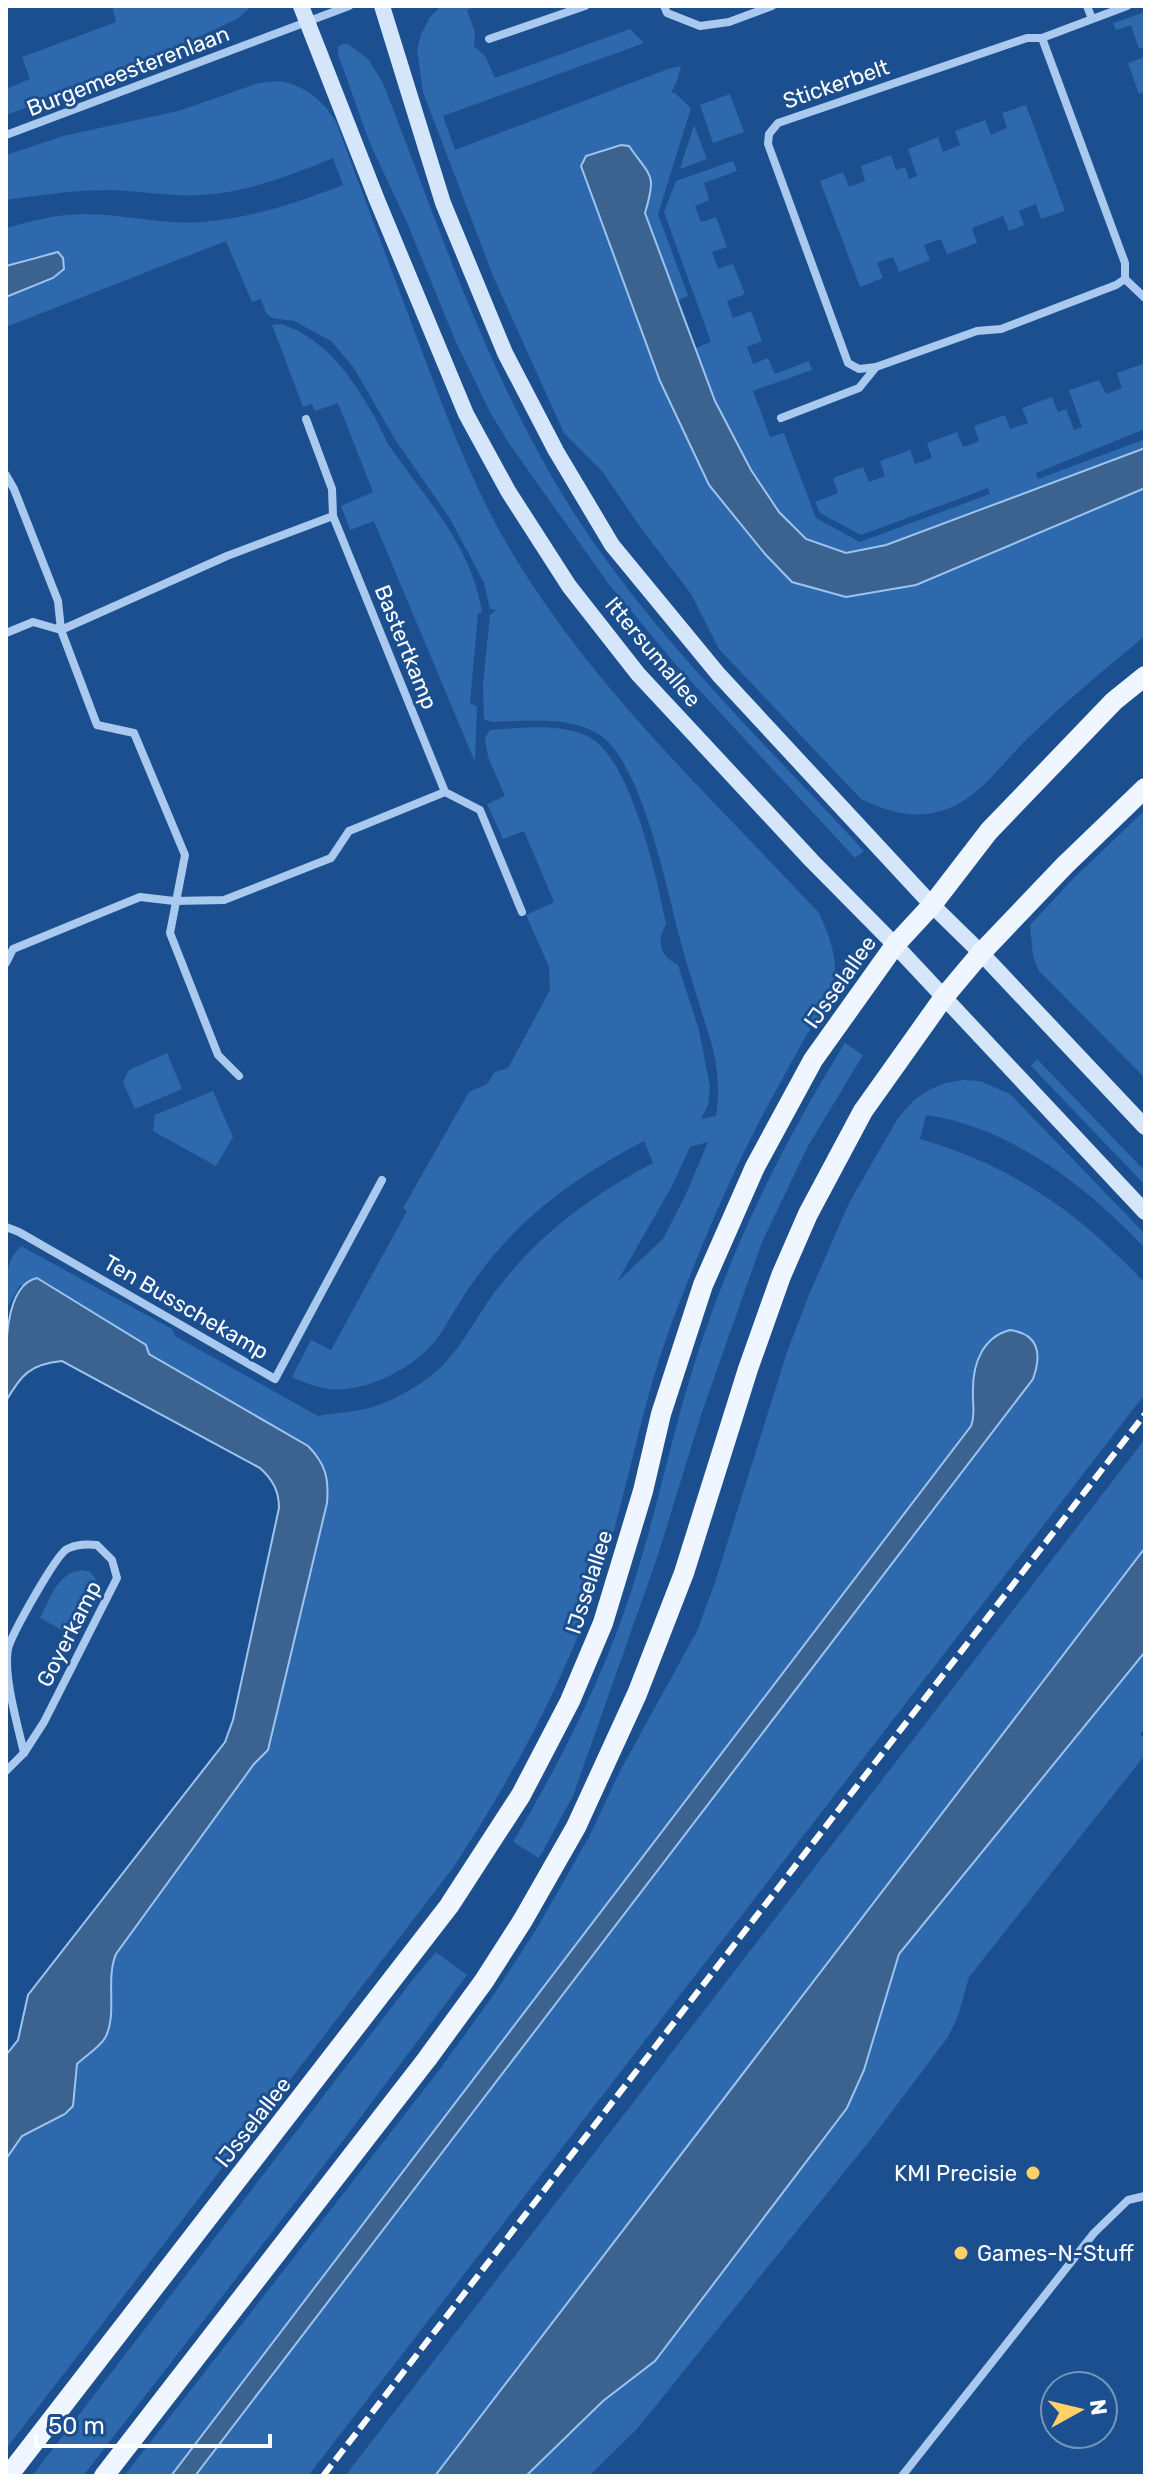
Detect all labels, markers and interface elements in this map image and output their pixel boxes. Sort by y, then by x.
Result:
street label: Burgemeesterenlaan [23,20,233,122]
street label: Stickerbelt [779,53,893,115]
street label: Bastertkamp [369,581,443,713]
street label: Ittersumallee [599,591,707,713]
street label: IJsselallee [798,930,882,1034]
street label: Ten Busschekamp [99,1249,273,1365]
street label: IJsselallee [560,1527,618,1637]
street label: Goyerkamp [31,1576,107,1692]
street label: IJsselallee [209,2071,297,2173]
place label: KMI Precisie [894,2160,1017,2187]
marker: KMI Precisie [1024,2164,1042,2182]
place label: Games-N-Stuff [977,2240,1134,2267]
marker: Games-N-Stuff [952,2244,970,2262]
north arrow [1039,2370,1119,2450]
scale bar [36,2398,270,2448]
text: N [1084,2398,1113,2417]
text: 50 m [48,2412,105,2440]

